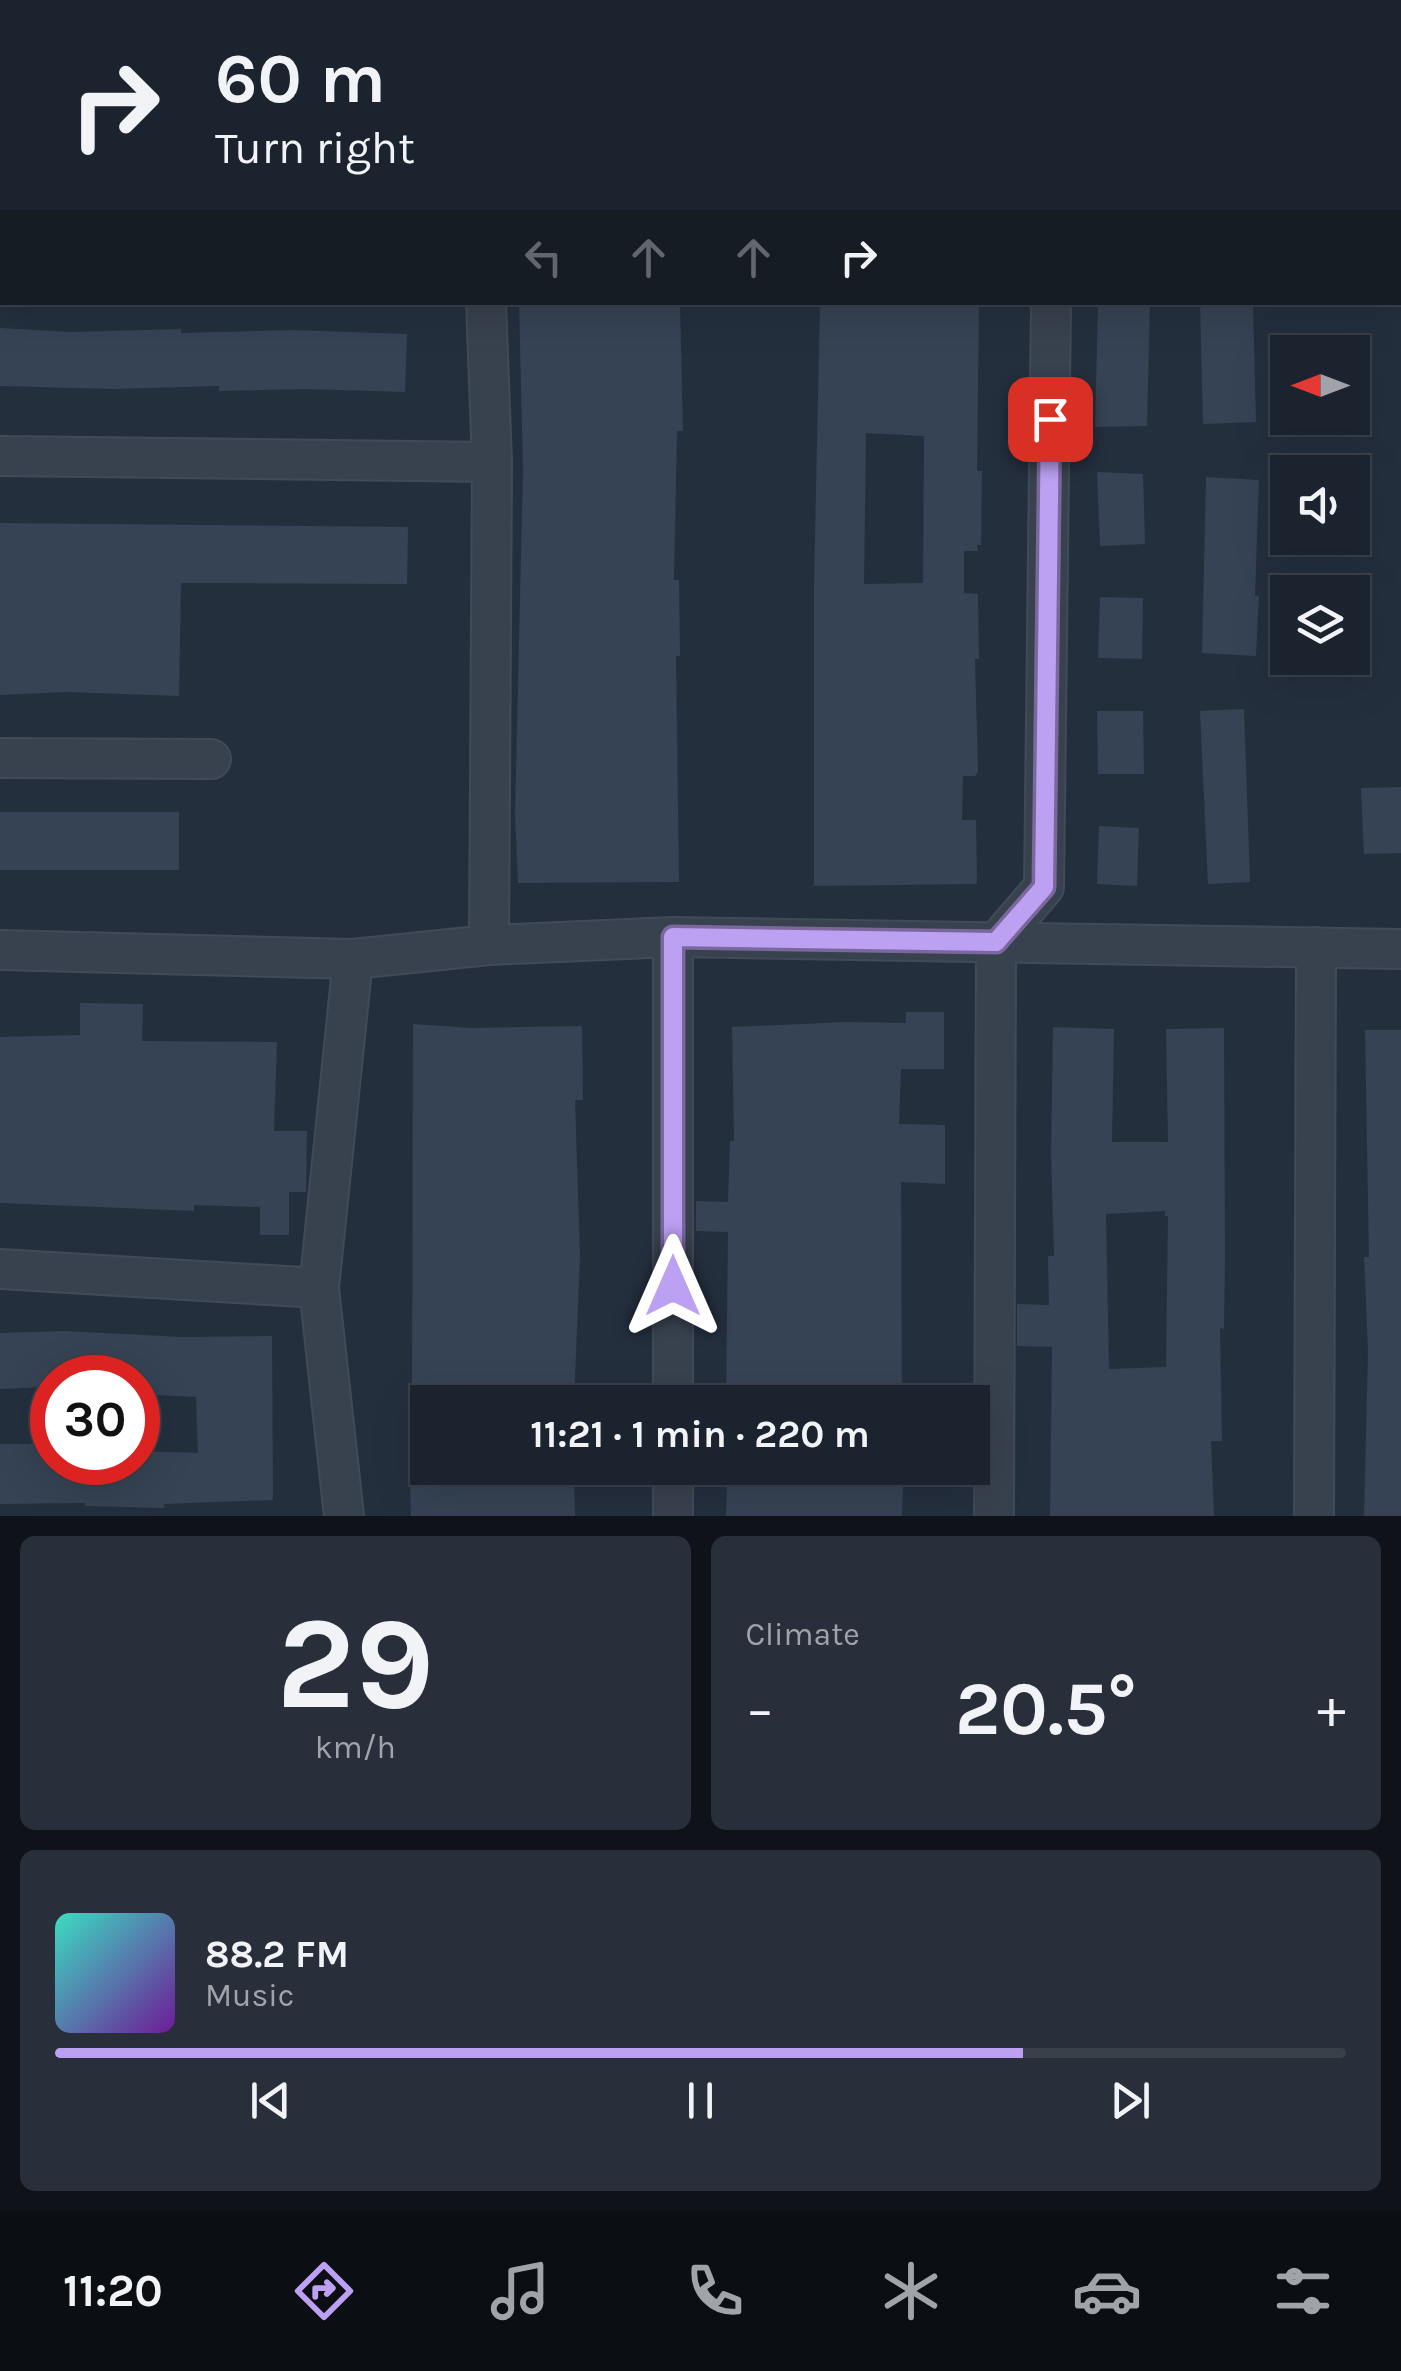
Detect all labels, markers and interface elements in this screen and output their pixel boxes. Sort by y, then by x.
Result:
text: 60 m [215,38,386,120]
icon: right [50,40,180,170]
text: Turn right [215,122,415,174]
icon: left [516,230,571,285]
icon: ahead [621,230,676,285]
icon: ahead [726,230,781,285]
icon: right [831,230,886,285]
north arrow [1270,335,1370,435]
map controls [1270,335,1370,675]
pin [1008,377,1093,462]
icon: arrive [1023,392,1078,447]
button: sound [1270,455,1370,555]
button: layers [1270,575,1370,675]
position arrow [621,1234,725,1338]
speed limit sign: 30 [30,1355,160,1485]
text: 11:21 · 1 min · 220 m [530,1412,870,1457]
text: 29 [276,1588,434,1740]
text: Climate [746,1616,860,1653]
text: 20.5° [955,1665,1137,1753]
text: − [746,1677,774,1741]
text: + [1317,1677,1346,1741]
text: km/h [315,1729,396,1766]
text: 88.2 FM [205,1932,349,1977]
text: Music [205,1977,294,2014]
icon: previous [243,2073,298,2128]
icon: pause [673,2073,728,2128]
icon: next [1103,2073,1158,2128]
icon: directions [289,2256,359,2326]
icon: music [485,2256,555,2326]
icon: phone [680,2256,750,2326]
icon: climate [876,2256,946,2326]
icon: car [1072,2256,1142,2326]
icon: filters [1268,2256,1338,2326]
text: 11:20 [63,2265,163,2317]

